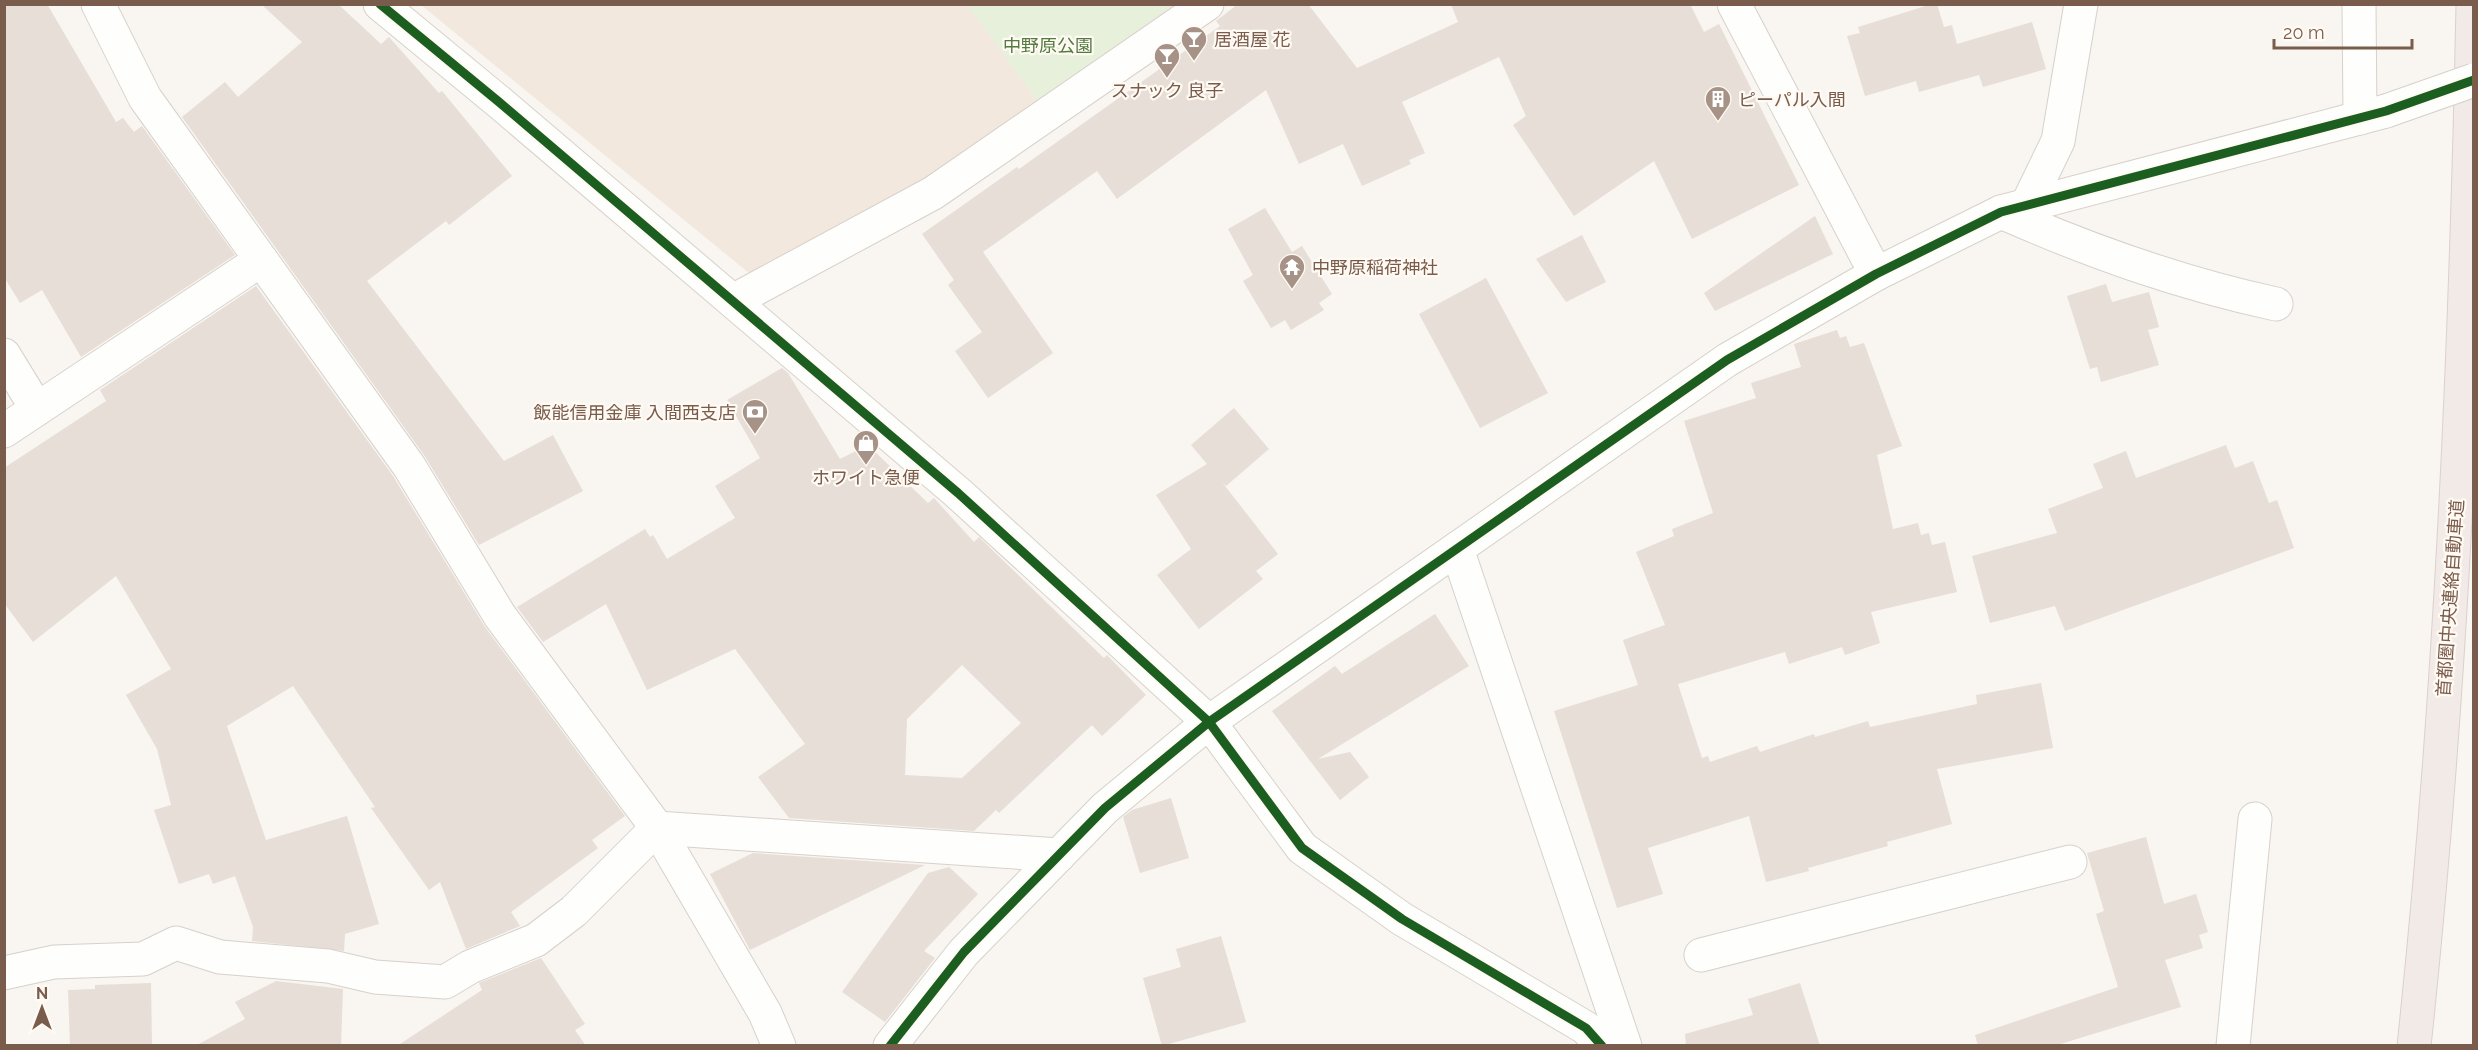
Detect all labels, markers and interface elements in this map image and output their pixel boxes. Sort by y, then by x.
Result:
scale bar [2274,12,2412,50]
text: 20 m [2283,22,2325,43]
bar icon: 居酒屋 花 [1179,24,1209,62]
place label: 居酒屋 花 [1214,29,1291,50]
park label: 中野原公園 [1003,35,1093,56]
bar icon: スナック 良子 [1152,41,1182,79]
place label: スナック 良子 [1111,80,1223,101]
building icon: ピーパル入間 [1703,84,1733,122]
place label: ピーパル入間 [1738,89,1846,110]
temple icon: 中野原稲荷神社 [1277,252,1307,290]
place label: 中野原稲荷神社 [1312,257,1438,278]
bank icon: 飯能信用金庫 入間西支店 [740,397,770,435]
place label: 飯能信用金庫 入間西支店 [533,402,736,423]
shop icon: ホワイト急便 [851,428,881,466]
place label: ホワイト急便 [812,467,920,488]
street label: 首都圏中央連絡自動車道 [2433,499,2467,697]
north arrow [12,978,72,1038]
text: N [36,984,48,1003]

